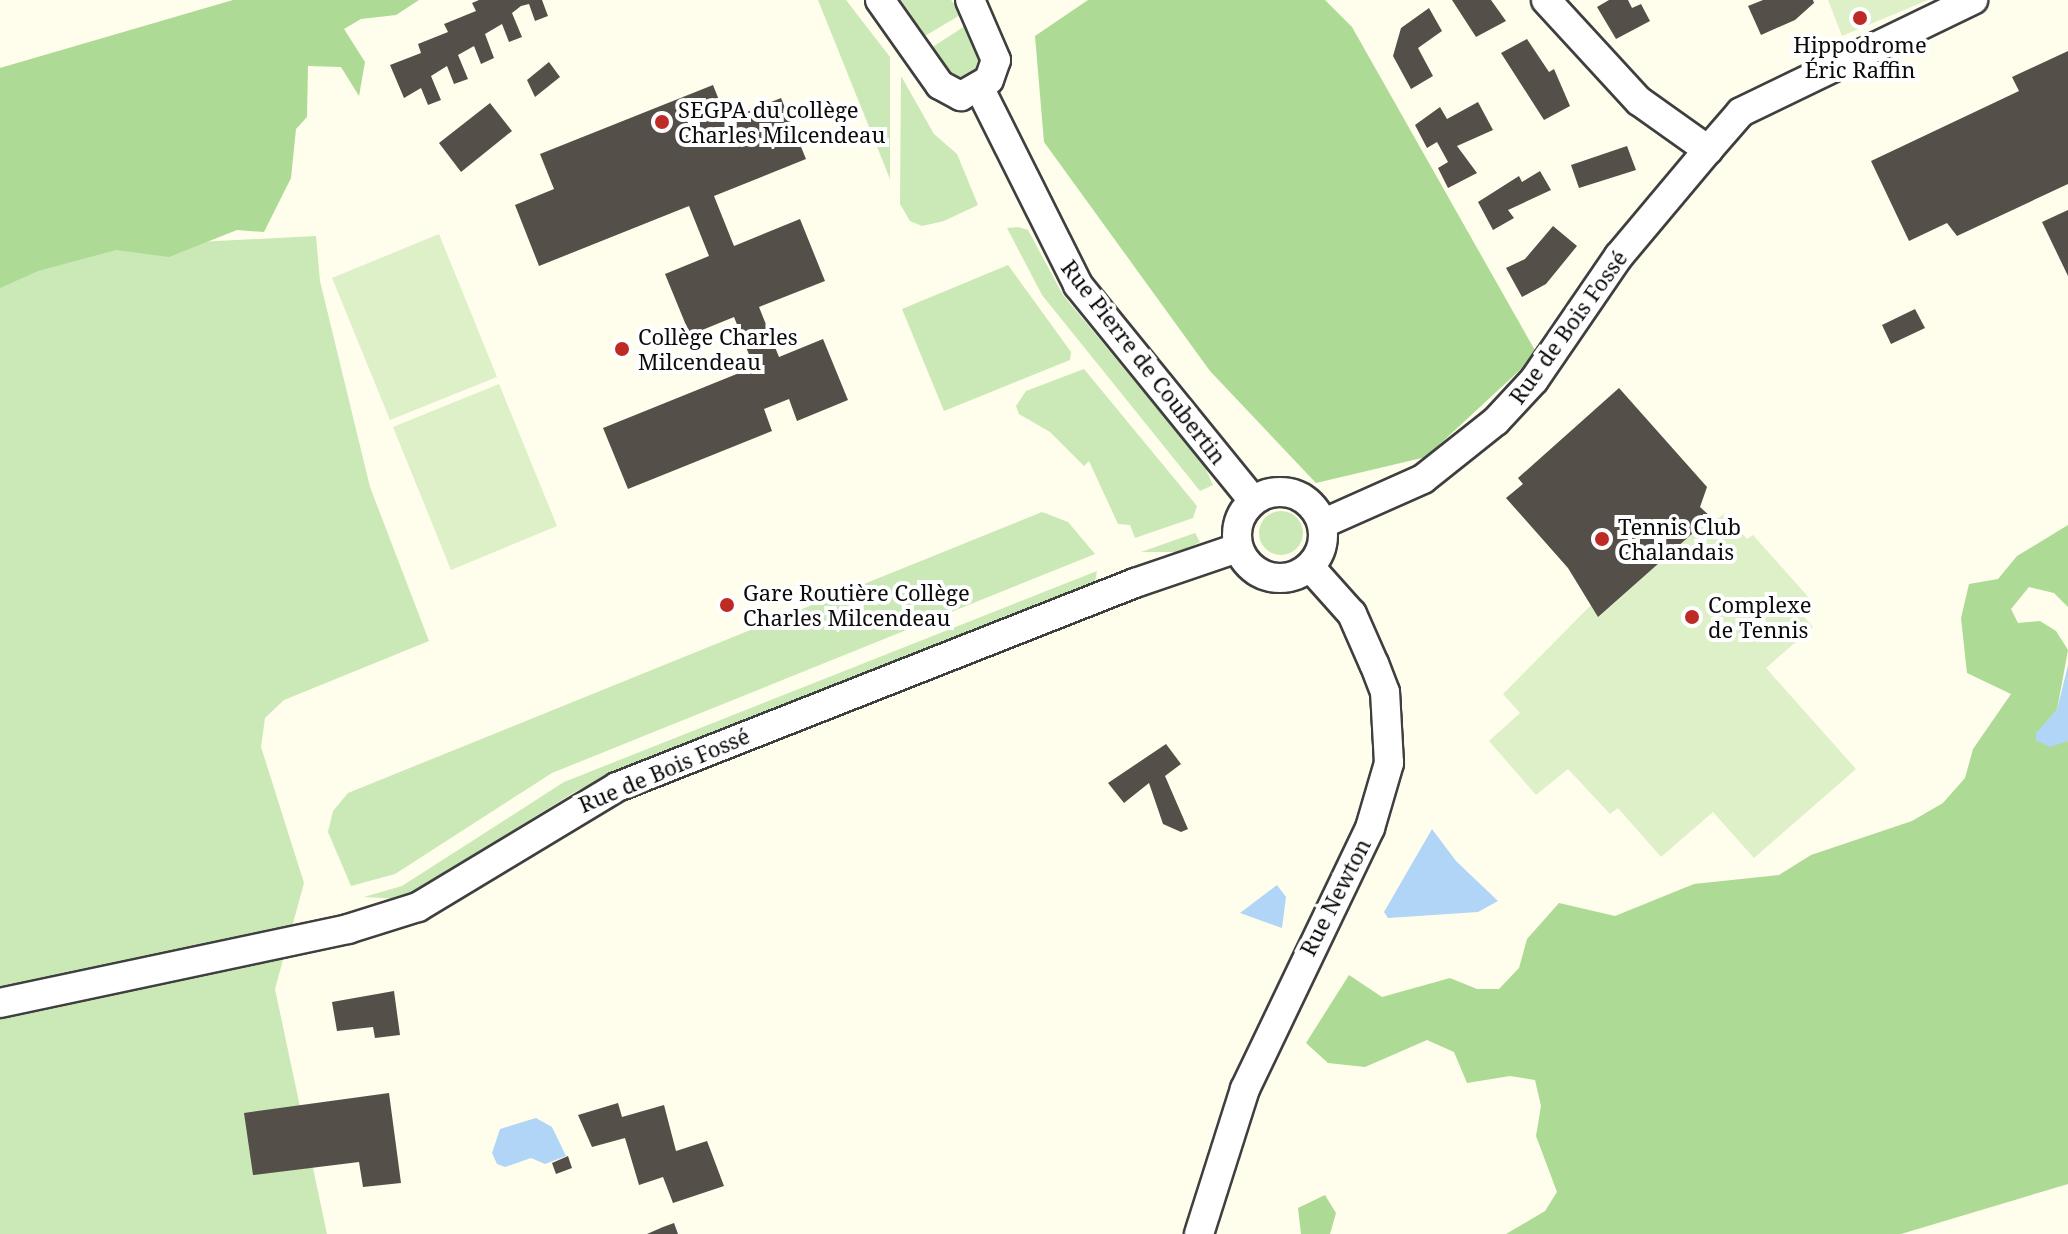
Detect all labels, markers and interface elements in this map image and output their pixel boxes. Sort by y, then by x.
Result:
marker: Hippodrome Éric Raffin [1851,9,1869,27]
place label: Hippodrome Éric Raffin [1793,31,1927,82]
place label: SEGPA du collège Charles Milcendeau [678,96,885,148]
marker: SEGPA du collège Charles Milcendeau [653,113,671,131]
street label: Rue de Bois Fossé [1504,245,1632,409]
street label: Rue Pierre de Coubertin [1056,255,1232,469]
place label: Collège Charles Milcendeau [638,323,798,374]
marker: Collège Charles Milcendeau [613,340,631,358]
place label: Tennis Club Chalandais [1618,513,1741,564]
marker: Tennis Club Chalandais [1593,530,1611,548]
place label: Gare Routière Collège Charles Milcendeau [743,579,970,630]
place label: Complexe de Tennis [1708,591,1812,642]
marker: Gare Routière Collège Charles Milcendeau [718,596,736,614]
marker: Complexe de Tennis [1683,608,1701,626]
street label: Rue de Bois Fossé [575,722,753,818]
street label: Rue Newton [1294,834,1376,960]

